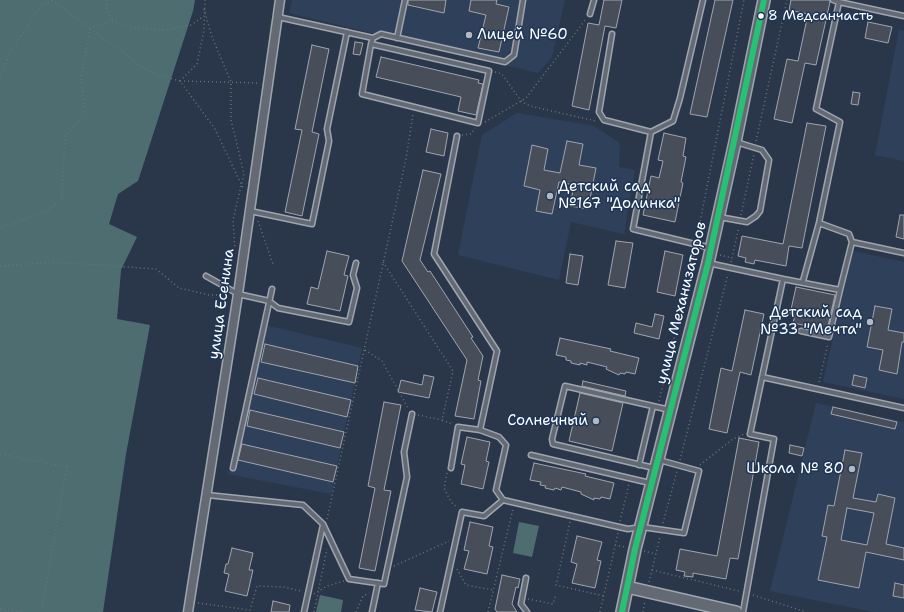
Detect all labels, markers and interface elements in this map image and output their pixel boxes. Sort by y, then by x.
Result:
place label: 8 Медсанчасть [768,8,873,24]
marker: 8 Медсанчасть [756,11,766,21]
place label: Лицей №60 [477,26,568,44]
marker: Лицей №60 [464,30,474,40]
place label: Детский сад №167 "Долинка" [558,178,681,213]
marker: Детский сад №167 "Долинка" [545,191,555,201]
street label: улица Механизаторов [653,220,711,386]
street label: улица Есенина [205,247,239,361]
place label: Детский сад №33 "Мечта" [760,304,862,339]
marker: Детский сад №33 "Мечта" [865,317,875,327]
place label: Солнечный [507,412,588,430]
marker: Солнечный [591,416,601,426]
place label: Школа № 80 [746,460,844,478]
marker: Школа № 80 [847,464,857,474]

